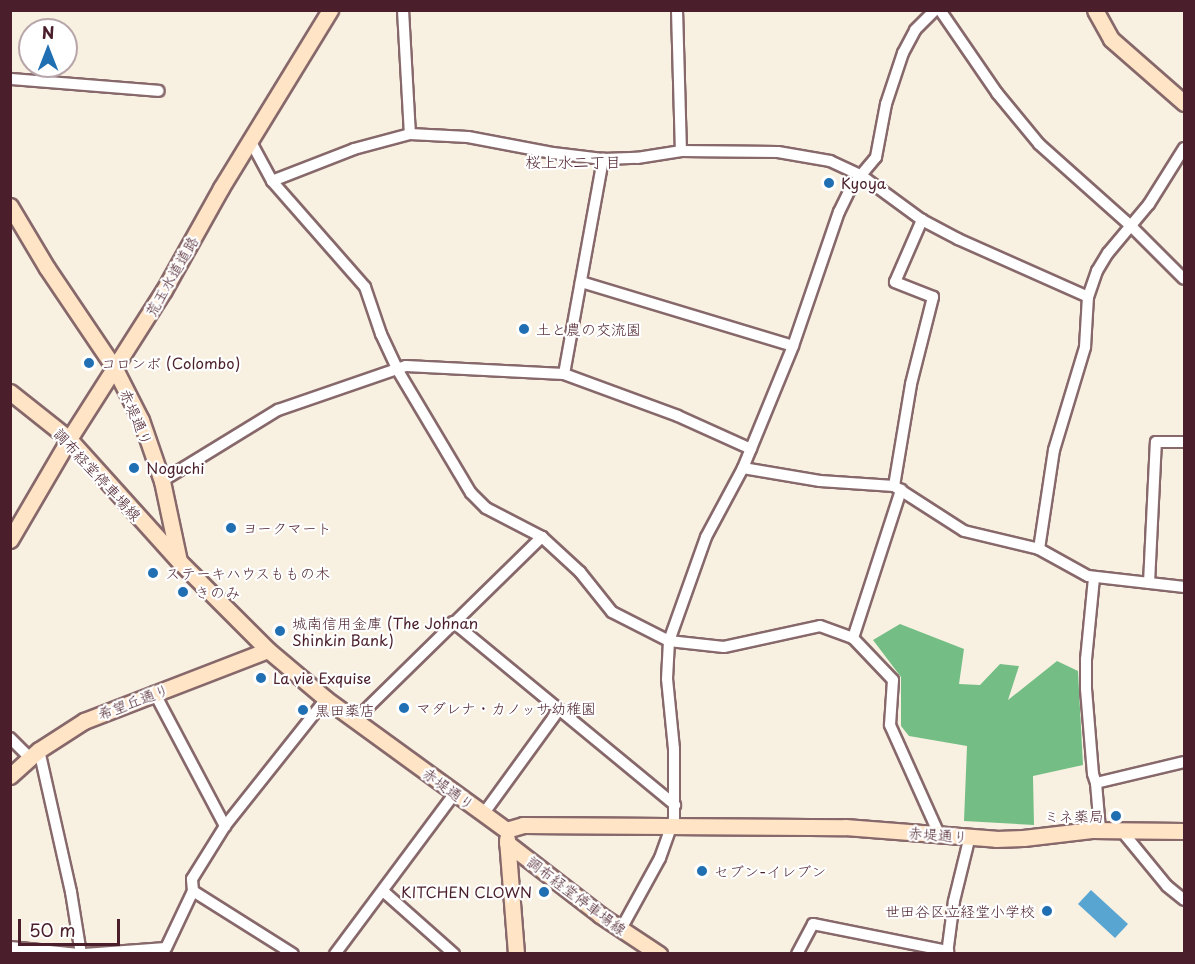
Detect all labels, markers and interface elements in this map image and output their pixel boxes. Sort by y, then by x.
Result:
north arrow [18,18,78,78]
text: N [42,20,54,44]
district label: 桜上水二丁目 [525,151,621,171]
place label: Kyoya [841,174,886,192]
marker: Kyoya [822,176,836,190]
street label: 荒玉水道道路 [141,233,201,319]
place label: 土と農の交流園 [536,320,641,338]
marker: 土と農の交流園 [517,322,531,336]
place label: コロンボ (Colombo) [101,354,240,372]
marker: コロンボ (Colombo) [82,356,96,370]
street label: 赤堤通り [117,386,157,448]
street label: 調布経堂停車場線 [50,424,146,524]
place label: Noguchi [146,459,204,477]
marker: Noguchi [127,461,141,475]
place label: ヨークマート [243,519,332,537]
marker: ヨークマート [224,521,238,535]
place label: ステーキハウスももの木 [165,564,330,582]
marker: ステーキハウスももの木 [146,566,160,580]
place label: きのみ [195,583,240,601]
marker: きのみ [176,585,190,599]
place label: 城南信用金庫 (The Johnan Shinkin Bank) [292,613,478,648]
marker: 城南信用金庫 (The Johnan Shinkin Bank) [273,624,287,638]
place label: La vie Exquise [273,669,373,687]
marker: La vie Exquise [254,671,268,685]
street label: 希望丘通り [95,679,171,723]
place label: マダレナ・カノッサ幼稚園 [416,699,596,717]
place label: 黒田薬店 [315,701,375,719]
marker: マダレナ・カノッサ幼稚園 [397,701,411,715]
marker: 黒田薬店 [296,703,310,717]
street label: 赤堤通り [419,763,479,813]
place label: ミネ薬局 [1044,807,1104,825]
marker: ミネ薬局 [1109,809,1123,823]
street label: 赤堤通り [907,823,969,845]
street label: 調布経堂停車場線 [524,852,630,938]
place label: セブン-イレブン [714,862,826,880]
marker: セブン-イレブン [695,864,709,878]
place label: KITCHEN CLOWN [400,883,532,901]
marker: KITCHEN CLOWN [537,885,551,899]
place label: 世田谷区立経堂小学校 [885,902,1035,920]
marker: 世田谷区立経堂小学校 [1040,904,1054,918]
scale bar [21,907,123,945]
text: 50 m [29,916,76,943]

